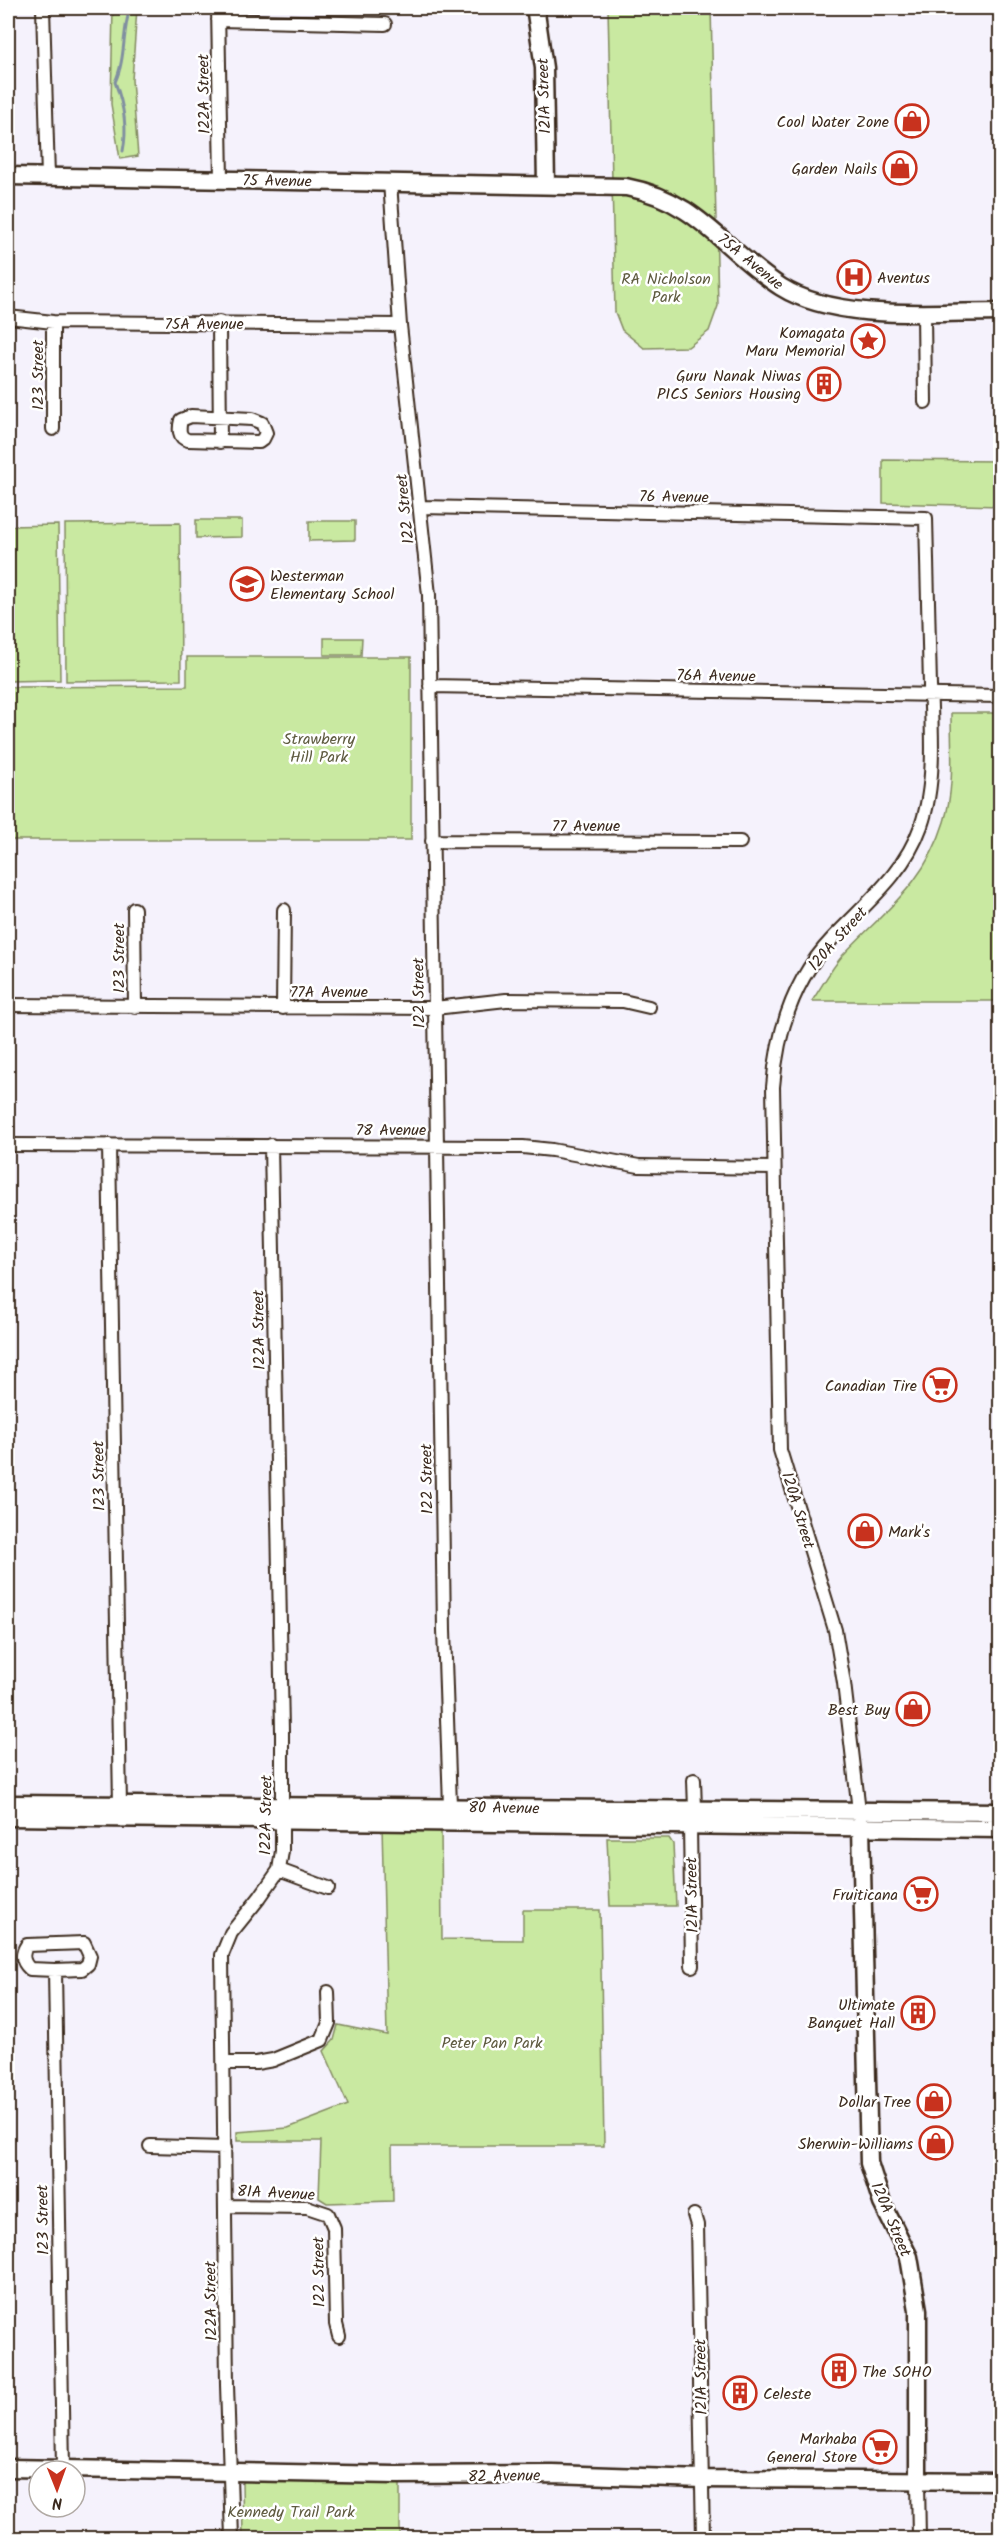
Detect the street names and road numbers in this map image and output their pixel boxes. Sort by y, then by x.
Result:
street label: 122A Street [191,53,218,134]
street label: 121A Street [531,57,558,134]
street label: 75 Avenue [242,168,312,195]
street label: 75A Avenue [711,228,789,297]
street label: 75A Avenue [164,312,244,337]
street label: 123 Street [26,339,51,410]
street label: 122 Street [389,472,422,545]
street label: 76 Avenue [639,484,709,511]
street label: 76A Avenue [676,663,756,690]
street label: 77 Avenue [552,814,620,839]
street label: 120A Street [802,901,874,977]
street label: 123 Street [107,922,132,993]
street label: 122 Street [406,957,433,1028]
street label: 77A Avenue [290,980,368,1005]
street label: 78 Avenue [356,1118,426,1143]
street label: 122A Street [246,1289,273,1370]
street label: 123 Street [86,1440,113,1511]
street label: 122 Street [414,1443,441,1514]
street label: 120A Street [774,1469,821,1553]
street label: 122A Street [253,1774,280,1855]
street label: 80 Avenue [468,1795,540,1822]
street label: 121A Street [679,1856,706,1933]
street label: 120A Street [864,2178,918,2262]
street label: 81A Avenue [236,2179,315,2208]
street label: 123 Street [30,2184,57,2255]
street label: 122 Street [306,2236,333,2307]
street label: 122A Street [198,2260,225,2341]
street label: 121A Street [688,2338,715,2415]
street label: 82 Avenue [468,2463,540,2490]

